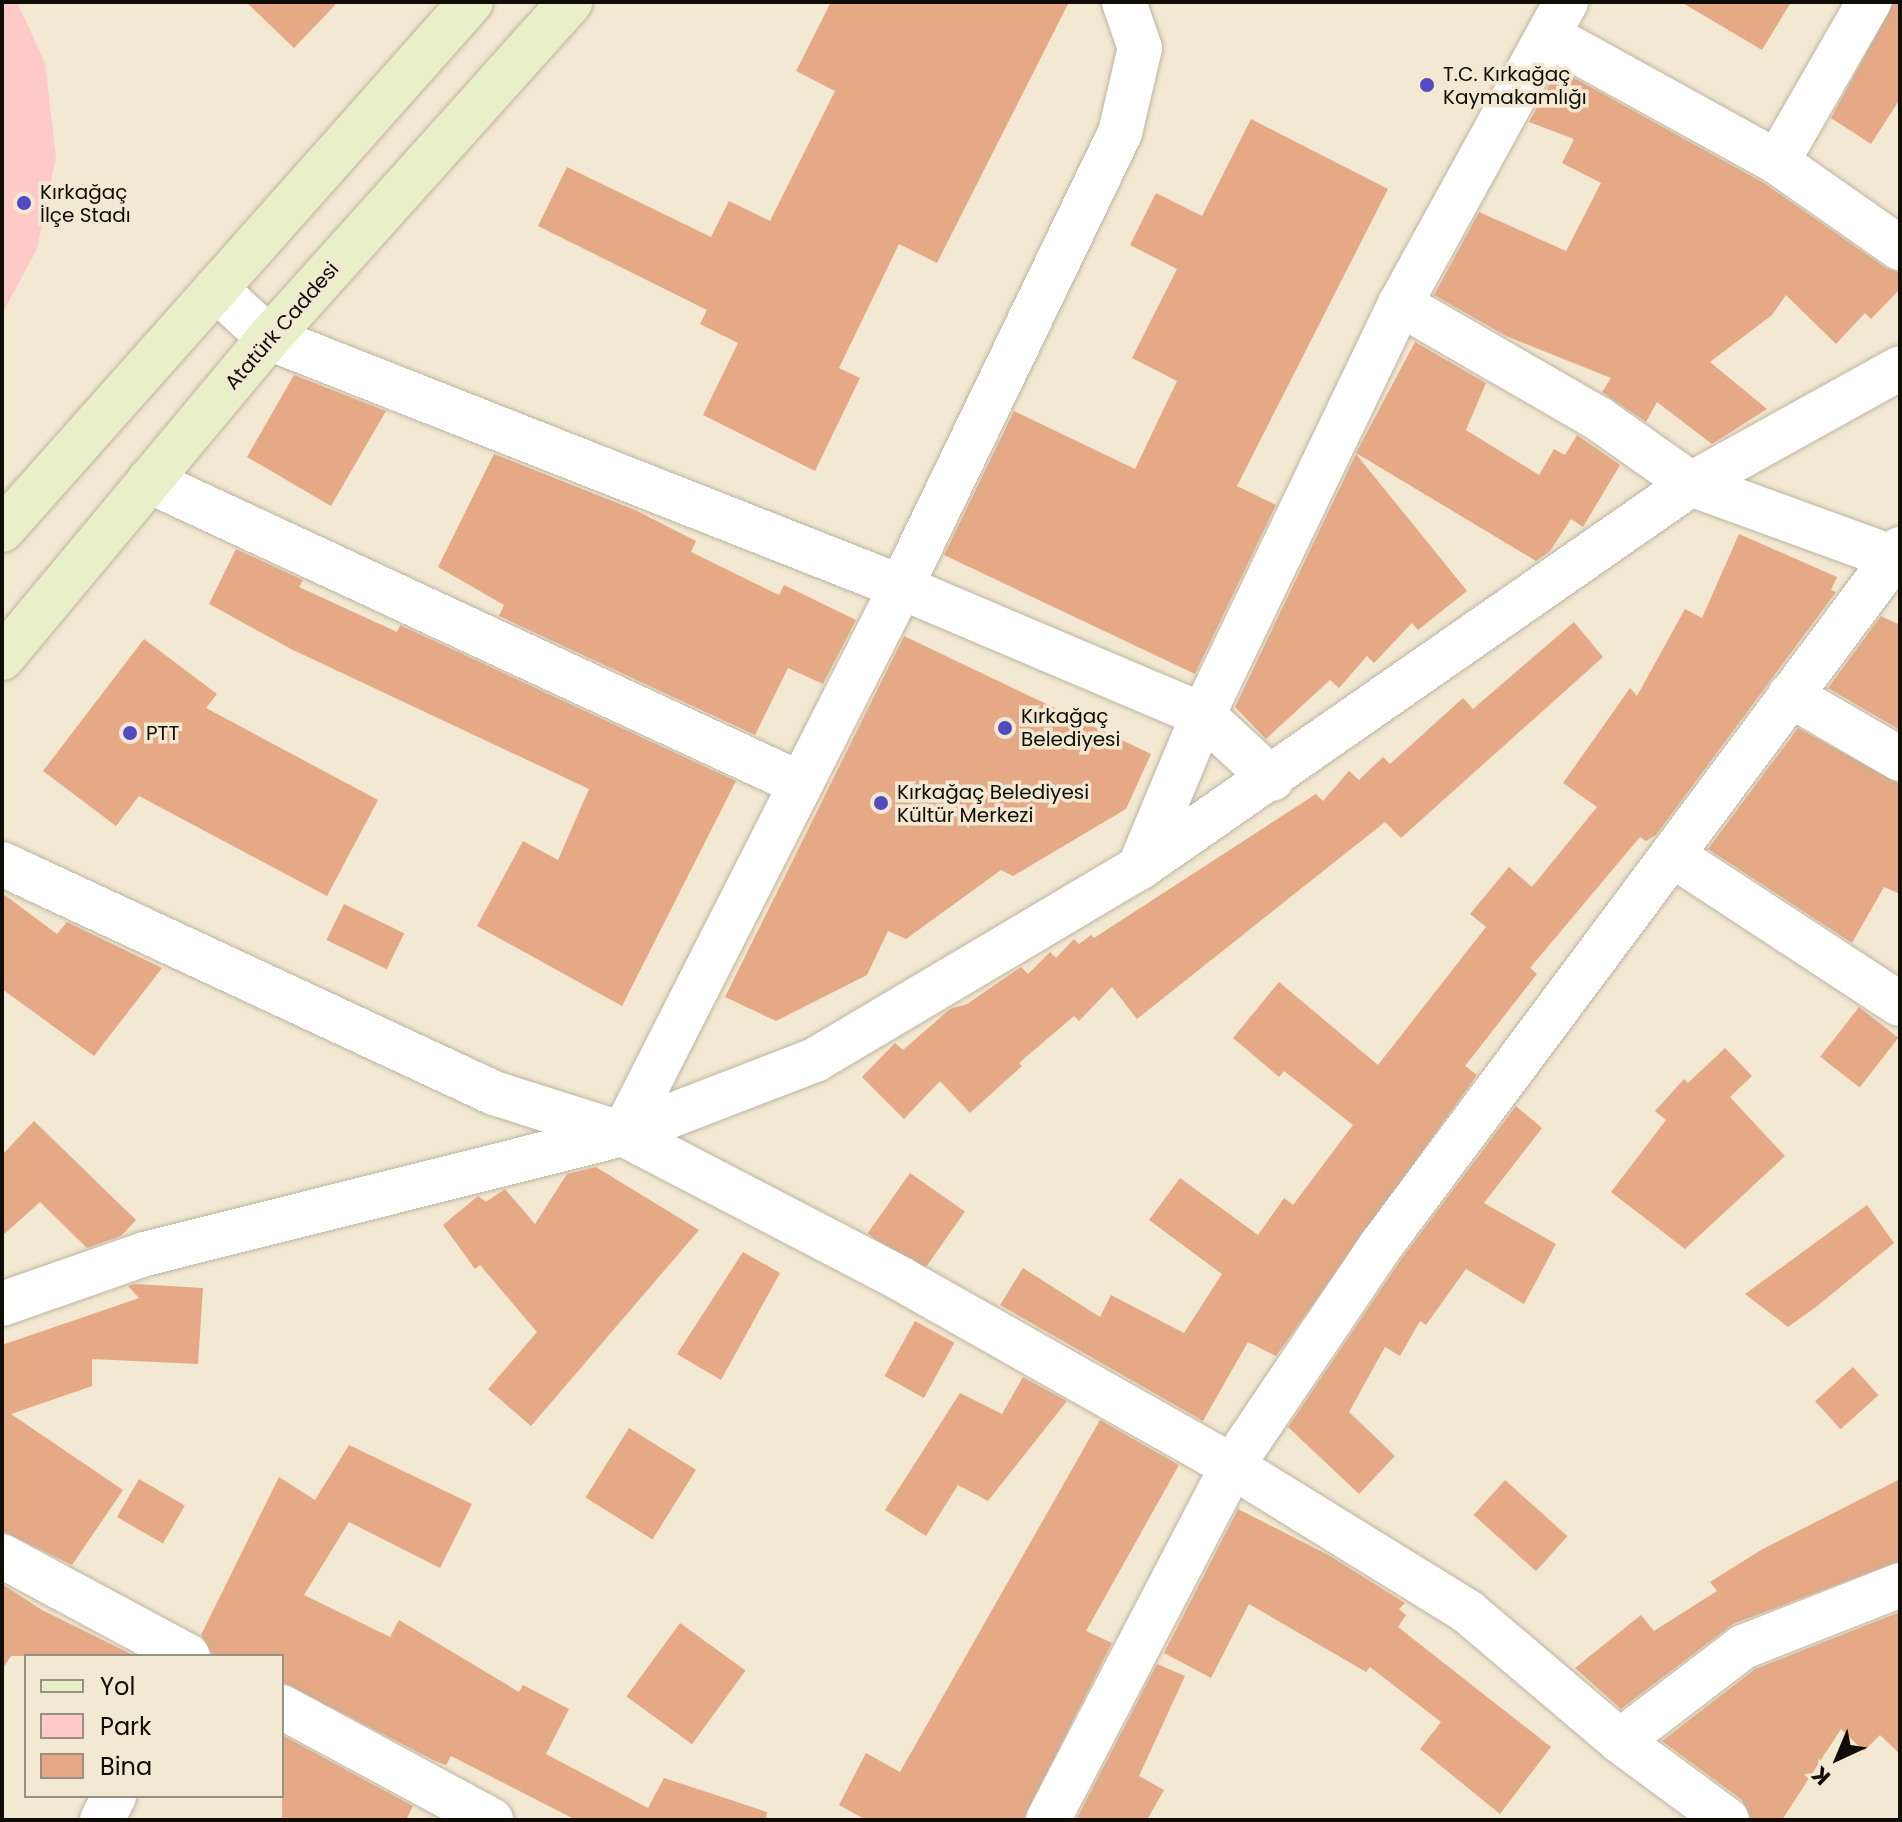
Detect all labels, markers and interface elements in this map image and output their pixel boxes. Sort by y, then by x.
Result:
place label: T.C. Kırkağaç Kaymakamlığı [1443,62,1587,109]
marker: T.C. Kırkağaç Kaymakamlığı [1418,76,1436,94]
place label: Kırkağaç İlçe Stadı [40,180,131,227]
marker: Kırkağaç İlçe Stadı [15,194,33,212]
street label: Atatürk Caddesi [220,257,344,395]
place label: Kırkağaç Belediyesi [1021,704,1120,751]
marker: Kırkağaç Belediyesi [996,719,1014,737]
place label: PTT [146,721,179,745]
marker: PTT [121,724,139,742]
place label: Kırkağaç Belediyesi Kültür Merkezi [897,780,1089,827]
marker: Kırkağaç Belediyesi Kültür Merkezi [872,794,890,812]
legend [24,1654,284,1798]
text: Yol [100,1670,135,1703]
text: Park [100,1710,151,1743]
north arrow [1798,1718,1878,1798]
text: Bina [100,1750,152,1783]
text: K [1805,1759,1837,1792]

